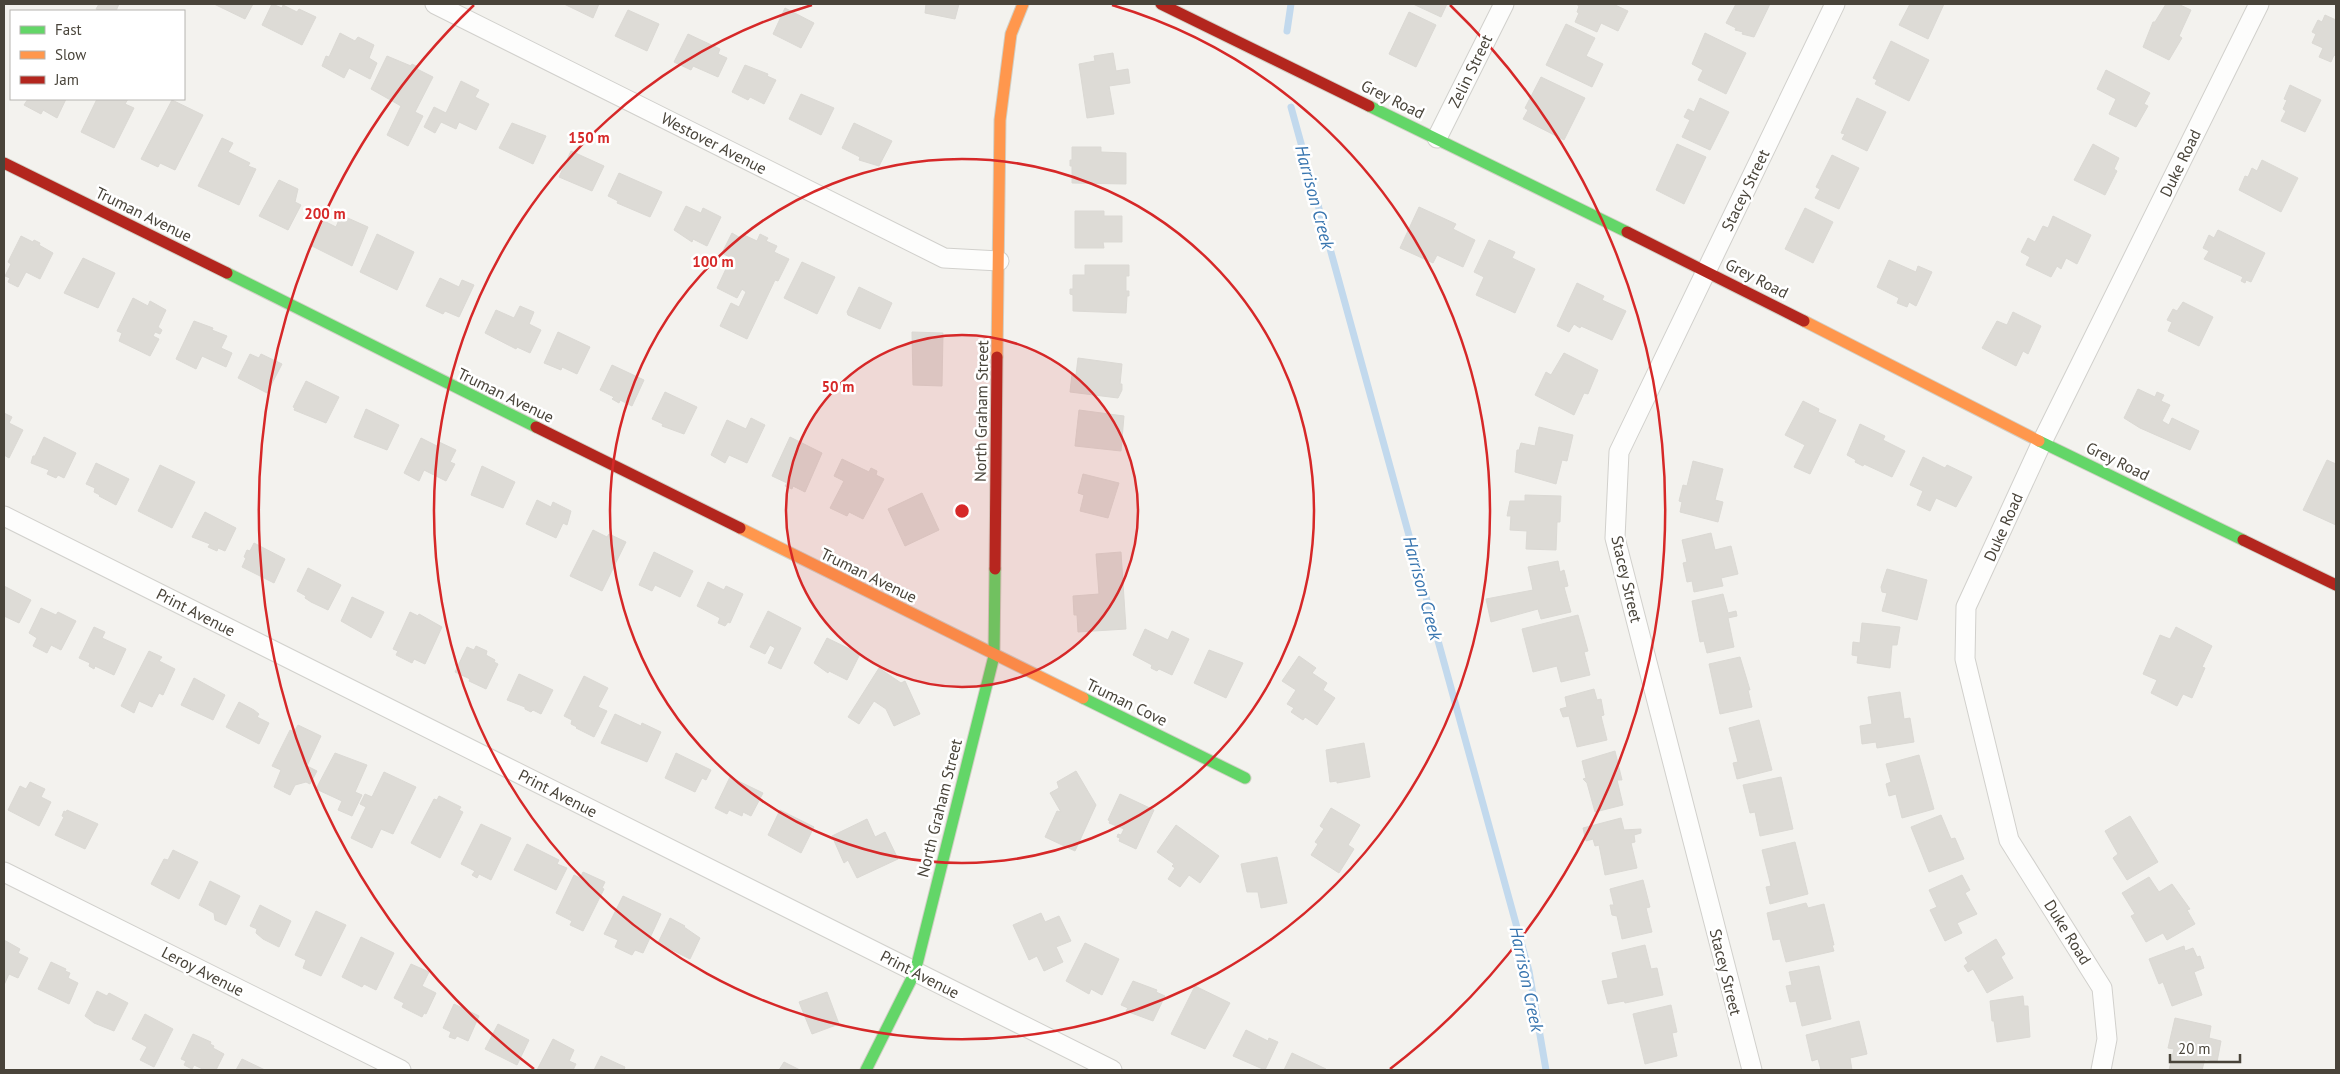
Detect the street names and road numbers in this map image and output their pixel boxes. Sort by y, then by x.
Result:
street label: Zelin Street [1444,31,1497,111]
street label: Grey Road [1358,75,1428,123]
street label: Westover Avenue [658,108,770,178]
street label: Duke Road [2155,126,2205,200]
street label: Stacey Street [1717,145,1774,234]
street label: Truman Avenue [93,182,195,246]
street label: Grey Road [1722,254,1792,302]
street label: North Graham Street [970,339,992,482]
street label: Truman Avenue [455,363,557,427]
street label: Grey Road [2083,437,2153,485]
street label: Duke Road [1979,490,2027,564]
street label: Stacey Street [1607,534,1647,625]
street label: Truman Avenue [818,543,920,607]
street label: Print Avenue [153,584,239,640]
street label: Truman Cove [1083,674,1171,730]
street label: North Graham Street [912,736,966,879]
street label: Print Avenue [515,765,601,821]
street label: Duke Road [2040,896,2096,968]
street label: Stacey Street [1706,927,1747,1018]
street label: Leroy Avenue [158,942,248,1000]
street label: Print Avenue [877,946,963,1002]

